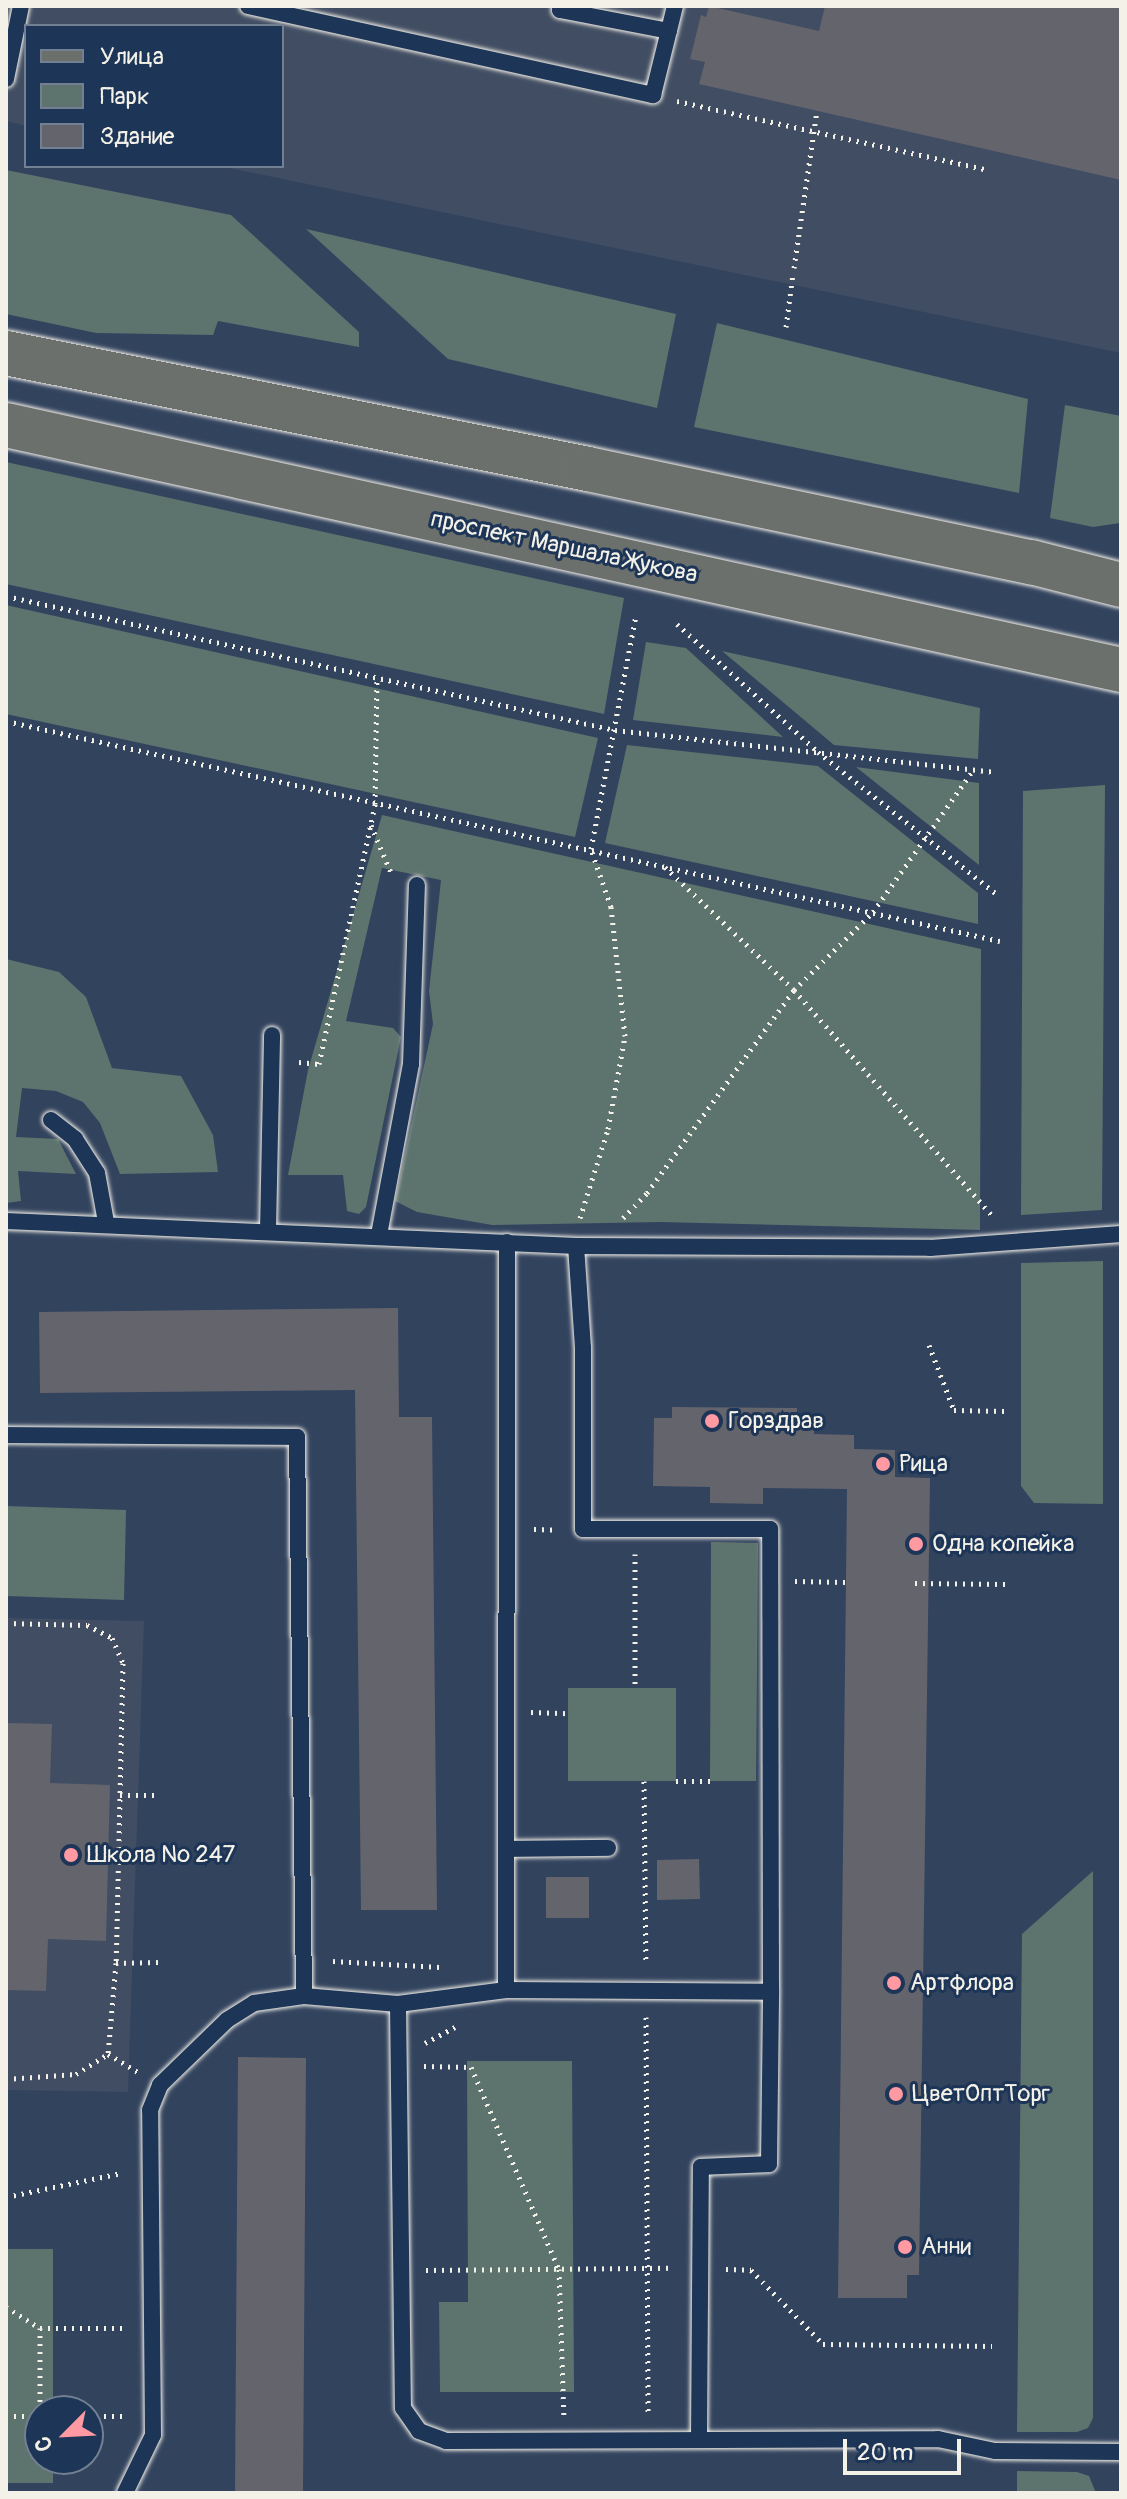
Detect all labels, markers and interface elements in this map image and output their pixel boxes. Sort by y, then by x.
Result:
legend [24,24,284,168]
text: Улица [100,42,164,71]
text: Парк [100,82,149,111]
text: Здание [100,122,174,151]
street label: проспект Маршала Жукова [428,505,700,589]
place label: Горздрав [728,1407,824,1435]
marker: Горздрав [703,1412,721,1430]
place label: Рица [899,1450,948,1478]
marker: Рица [874,1455,892,1473]
place label: Одна копейка [932,1530,1074,1558]
marker: Одна копейка [907,1535,925,1553]
place label: Школа № 247 [87,1841,235,1869]
marker: Школа № 247 [62,1846,80,1864]
place label: Артфлора [910,1969,1014,1997]
marker: Артфлора [885,1974,903,1992]
place label: ЦветОптТорг [912,2080,1050,2108]
marker: ЦветОптТорг [887,2085,905,2103]
place label: Анни [921,2233,971,2261]
marker: Анни [896,2238,914,2256]
north arrow [24,2395,104,2475]
scale bar [847,2423,965,2473]
text: С [28,2432,59,2456]
text: 20 m [857,2438,913,2467]

